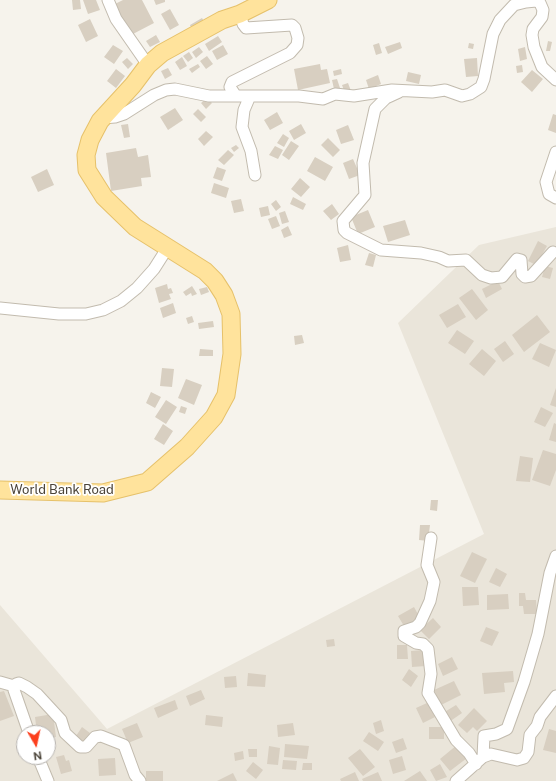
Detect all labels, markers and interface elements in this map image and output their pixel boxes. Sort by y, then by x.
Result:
street label: World Bank Road [10,482,114,498]
north arrow [16,725,56,765]
text: N [33,749,43,762]

